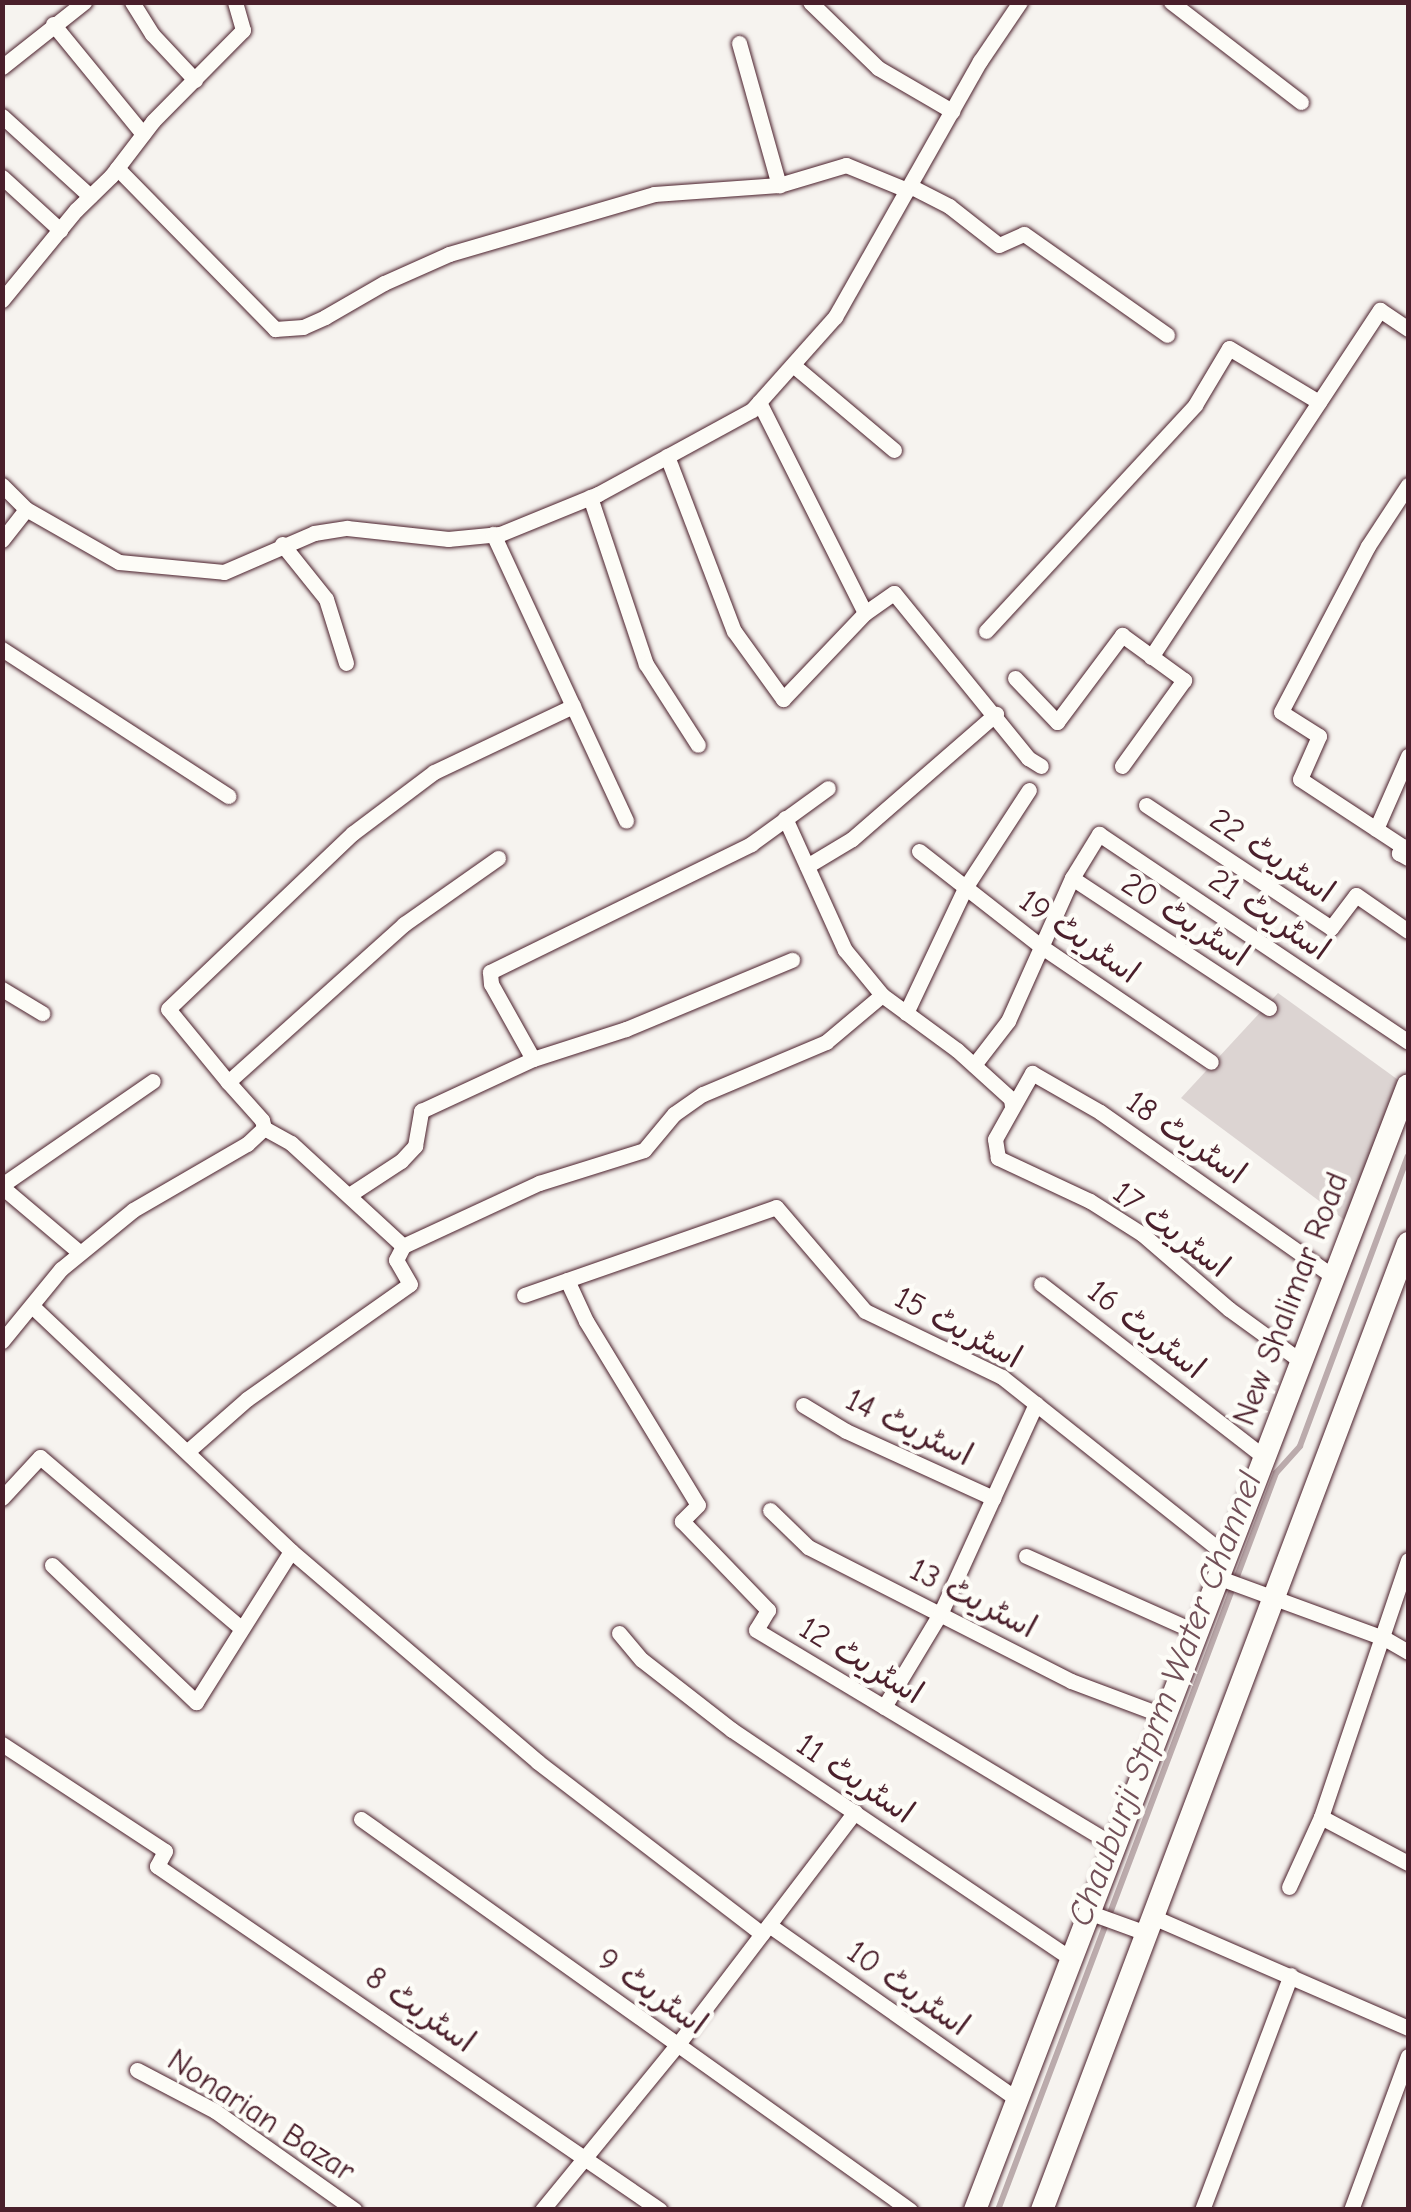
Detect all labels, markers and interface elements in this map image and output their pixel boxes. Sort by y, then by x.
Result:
street label: اسٹریٹ 22 [1202,800,1342,912]
street label: اسٹریٹ 21 [1201,861,1337,969]
street label: اسٹریٹ 20 [1114,865,1256,975]
street label: اسٹریٹ 19 [1011,882,1147,992]
street label: اسٹریٹ 18 [1119,1083,1253,1193]
street label: New Shalimar Road [1225,1167,1357,1431]
street label: اسٹریٹ 17 [1105,1174,1237,1286]
street label: اسٹریٹ 16 [1080,1272,1212,1388]
street label: اسٹریٹ 15 [888,1279,1028,1377]
street label: اسٹریٹ 14 [839,1381,979,1475]
water label: Chauburji Stprm Water Channel [1059,1466,1271,1932]
street label: اسٹریٹ 13 [903,1551,1043,1647]
street label: اسٹریٹ 12 [792,1609,930,1713]
street label: اسٹریٹ 11 [789,1726,921,1832]
street label: اسٹریٹ 10 [839,1933,977,2045]
street label: اسٹریٹ 9 [590,1940,714,2044]
street label: اسٹریٹ 8 [358,1958,482,2062]
street label: Nonarian Bazar [160,2041,362,2191]

